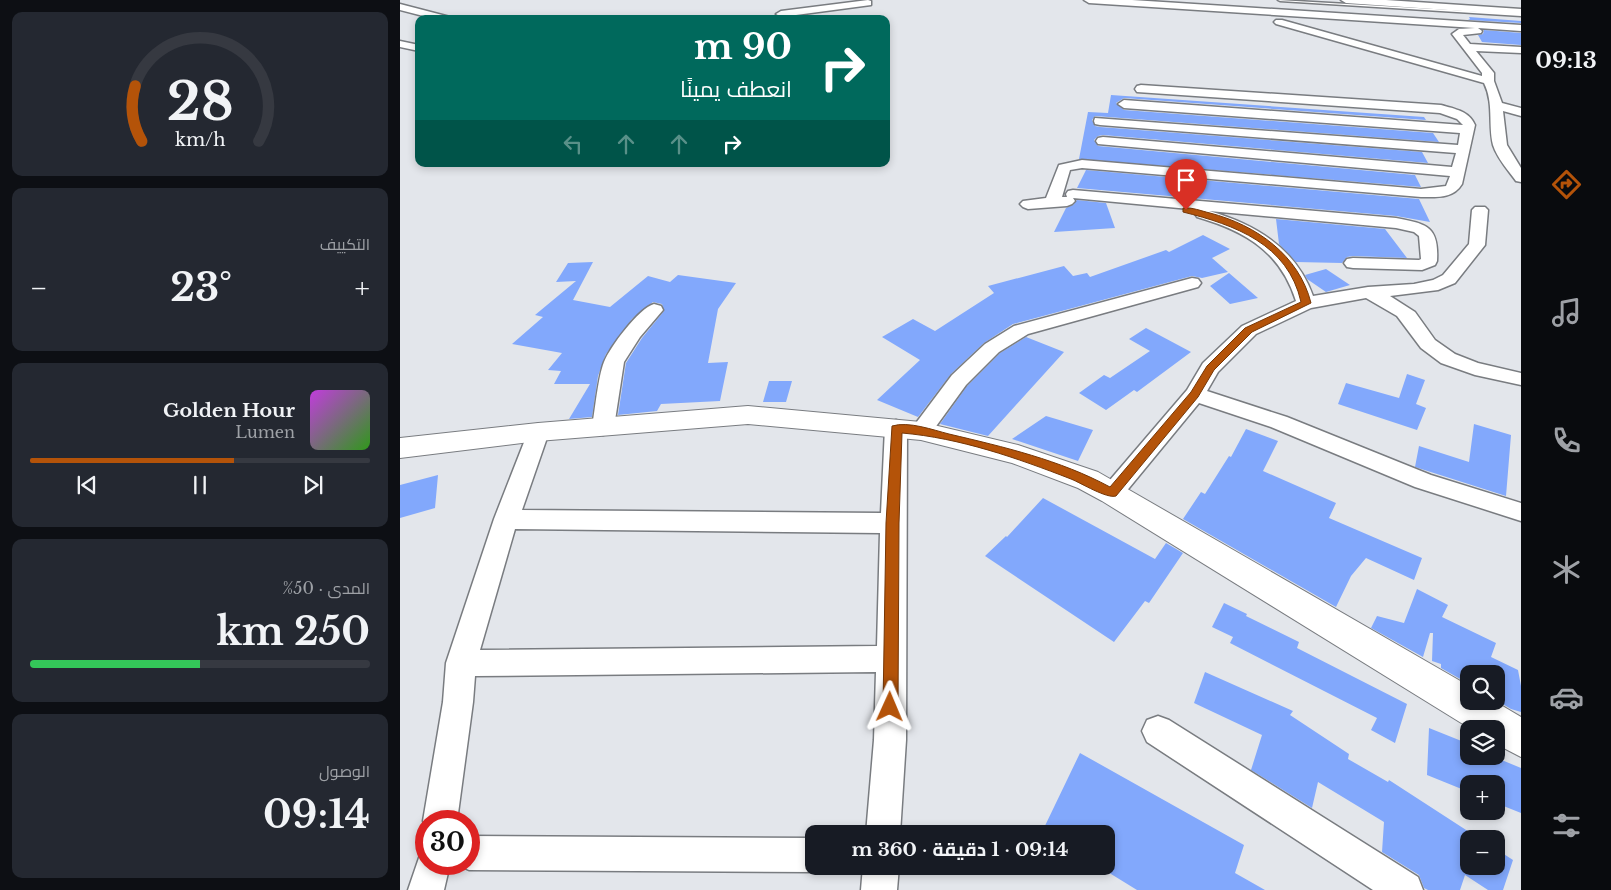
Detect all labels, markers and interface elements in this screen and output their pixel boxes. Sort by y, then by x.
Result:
text: 90 m [694,25,792,68]
icon: right [810,35,875,100]
text: 09:13 [1535,47,1597,74]
text: 28 [167,70,233,134]
text: انعطف يمينًا [680,76,792,103]
text: km/h [175,129,225,151]
icon: left [559,130,587,158]
icon: ahead [612,130,640,158]
icon: ahead [665,130,693,158]
icon: right [718,130,746,158]
pin [1165,159,1207,210]
icon: arrive [1172,166,1200,194]
icon: directions [1549,167,1584,202]
text: التكييف [320,234,370,254]
text: 23° [170,264,232,311]
text: − [30,271,48,306]
text: + [355,271,370,306]
icon: music [1549,295,1584,330]
text: Golden Hour [163,399,295,422]
text: Lumen [235,422,295,442]
icon: phone [1549,423,1584,458]
icon: previous [73,471,101,499]
icon: pause [186,471,214,499]
icon: next [299,471,327,499]
icon: climate [1549,552,1584,587]
text: المدى · 50% [283,578,370,598]
text: 250 km [217,608,370,655]
map controls [1460,665,1505,875]
button: search [1460,665,1505,710]
position arrow [863,680,915,732]
icon: car [1549,680,1584,715]
button: layers [1460,720,1505,765]
text: الوصول [319,761,370,781]
button: + [1460,775,1505,820]
text: 09:14 [263,791,370,838]
icon: filters [1549,808,1584,843]
speed limit sign: 30 [415,810,480,875]
button: − [1460,830,1505,875]
text: 09:14 · 1 دقيقة · 360 m [852,838,1068,861]

